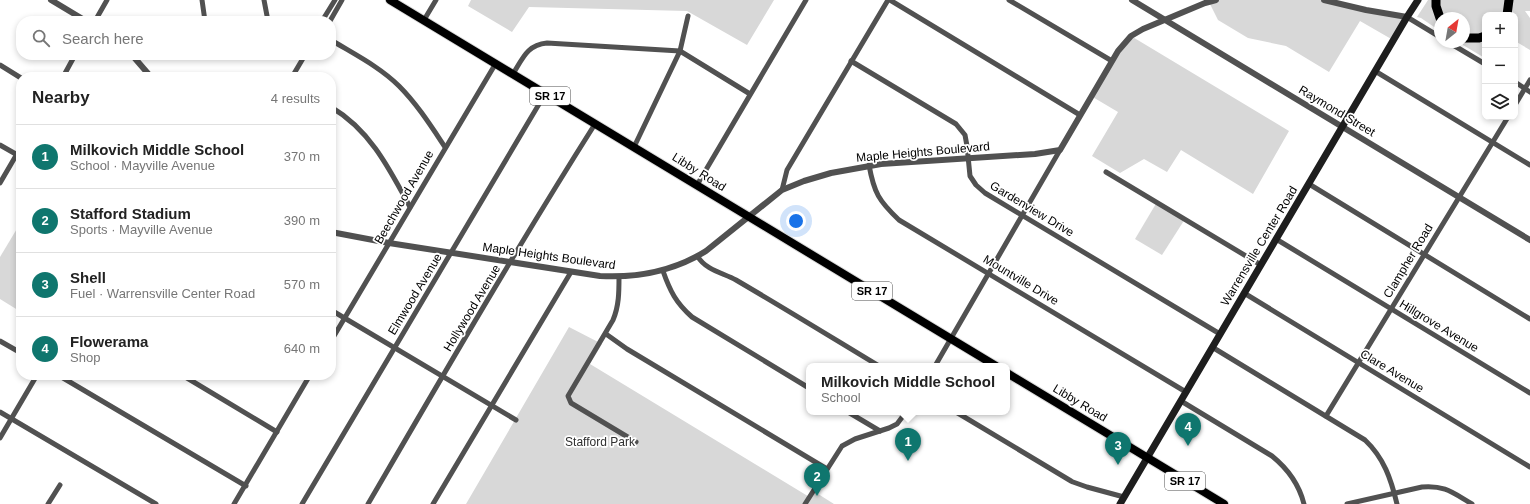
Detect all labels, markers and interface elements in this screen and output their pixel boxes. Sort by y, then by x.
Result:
north arrow [1434,12,1470,48]
map controls [1482,12,1518,120]
button: + [1482,12,1518,48]
search box [16,16,336,60]
icon: search [30,27,52,49]
text: Search here [62,30,144,47]
button: − [1482,48,1518,84]
street label: Raymond Street [1296,83,1378,140]
button: layers [1482,84,1518,120]
road number: SR 17 [530,87,570,105]
text: Nearby [32,88,90,107]
text: 4 results [271,91,320,106]
street label: Maple Heights Boulevard [856,139,990,165]
text: Milkovich Middle School [70,141,244,158]
street label: Beechwood Avenue [371,147,437,246]
text: 1 [41,149,49,164]
text: 370 m [284,149,320,164]
street label: Libby Road [670,150,728,194]
text: School · Mayville Avenue [70,158,215,173]
street label: Gardenview Drive [988,178,1077,240]
street label: Warrensville Center Road [1218,184,1300,308]
text: Stafford Stadium [70,205,191,222]
your location [786,211,806,231]
text: 2 [41,213,49,228]
text: 390 m [284,213,320,228]
street label: Clampher Road [1380,221,1436,301]
text: Sports · Mayville Avenue [70,222,213,237]
street label: Maple Heights Boulevard [482,240,616,272]
street label: Elmwood Avenue [385,250,445,337]
street label: Mountville Drive [981,252,1061,308]
street label: Hollywood Avenue [441,262,504,354]
text: Shell [70,269,106,286]
text: 3 [41,277,49,292]
text: 570 m [284,277,320,292]
road number: SR 17 [852,282,892,300]
text: Fuel · Warrensville Center Road [70,286,255,301]
street label: Hillgrove Avenue [1397,297,1481,355]
text: Flowerama [70,333,148,350]
text: 4 [41,341,49,356]
text: 640 m [284,341,320,356]
street label: Clare Avenue [1358,346,1427,396]
text: Shop [70,350,100,365]
popup [806,363,1010,415]
text: Milkovich Middle School [821,373,995,390]
street label: Libby Road [1050,381,1110,425]
text: School [821,390,861,405]
pin: 4 [1175,413,1201,446]
pin: 1 [895,428,921,461]
pin: 3 [1105,432,1131,465]
park label: Stafford Park [565,435,636,449]
pin: 2 [804,463,830,496]
road number: SR 17 [1165,472,1205,490]

